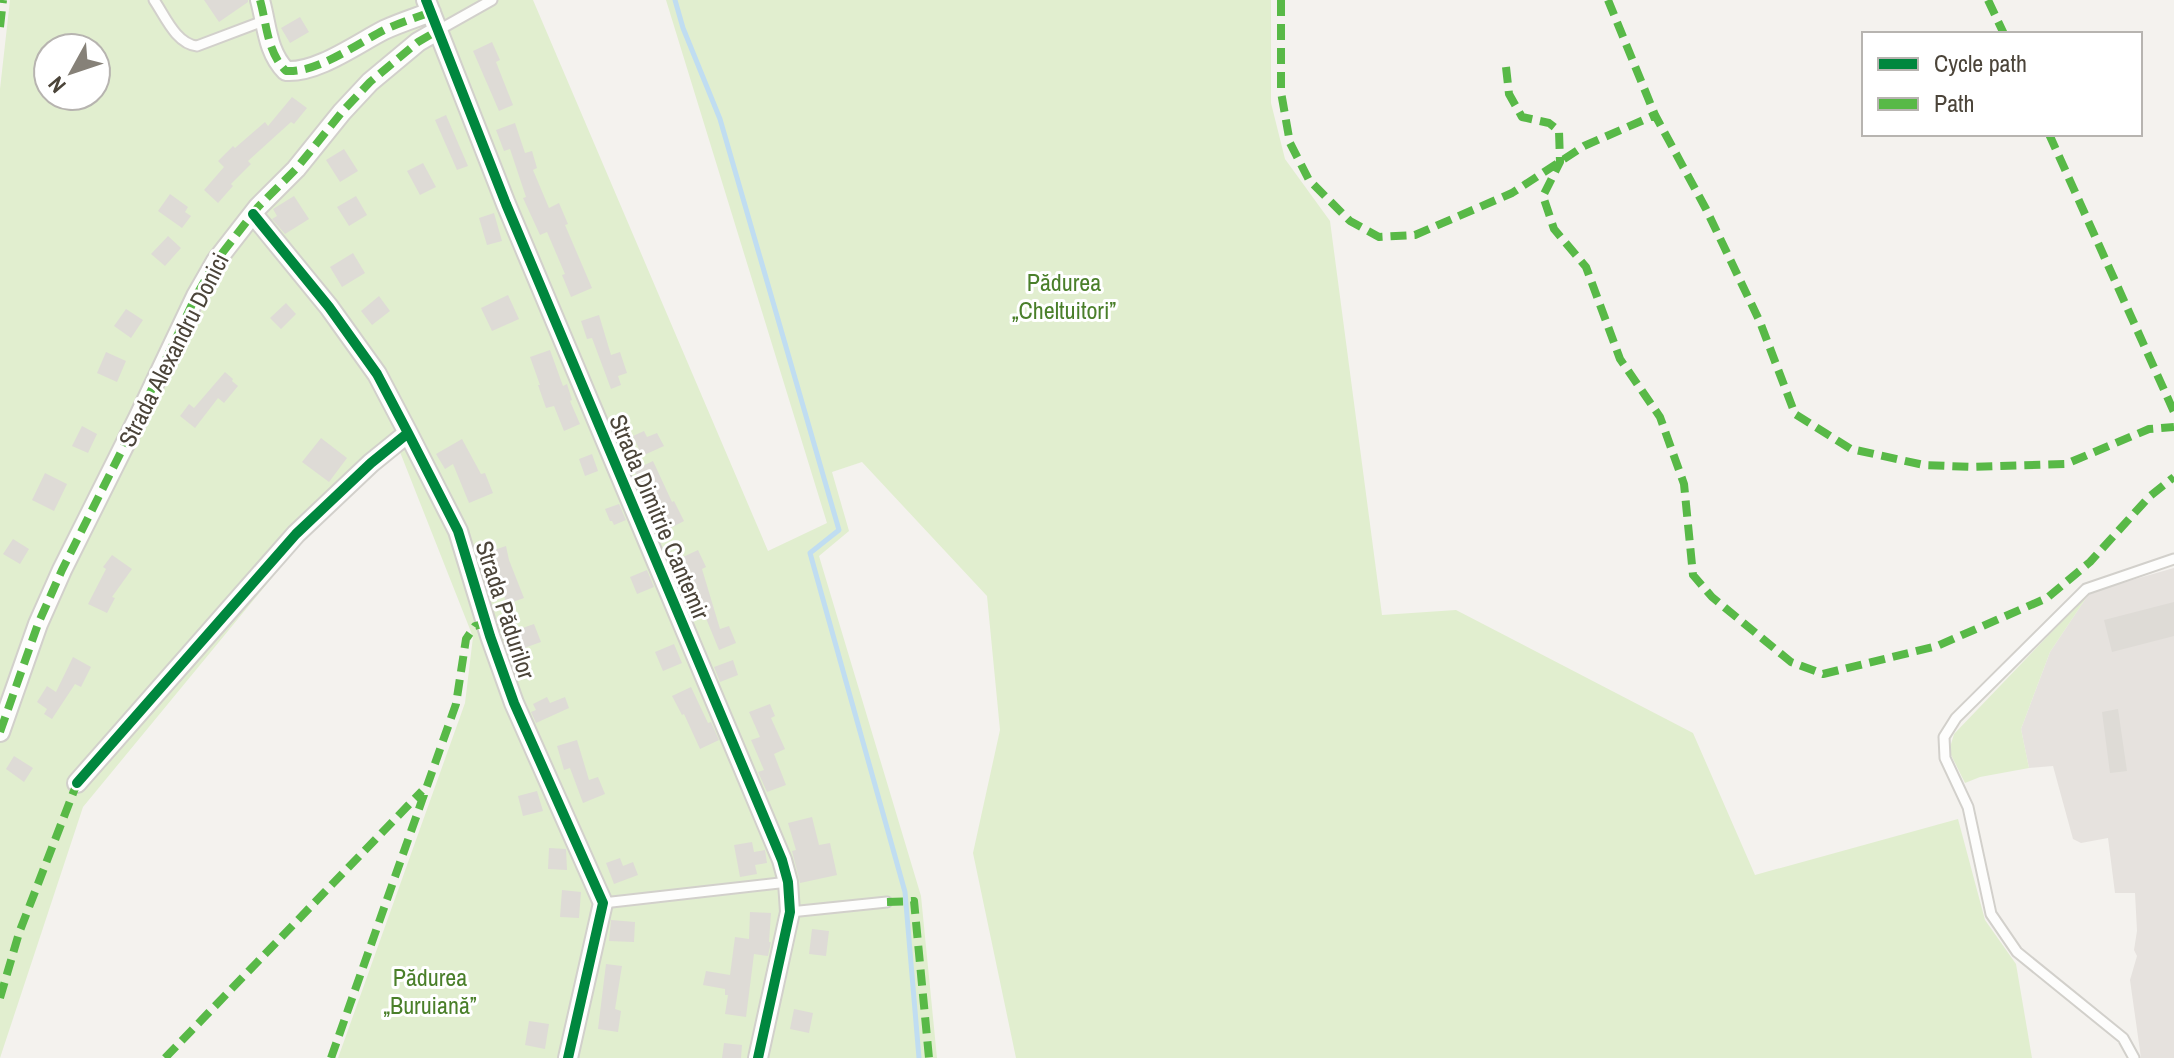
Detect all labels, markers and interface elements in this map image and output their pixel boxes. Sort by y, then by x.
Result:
north arrow [32,32,112,112]
legend [1862,32,2142,136]
text: Cycle path [1934,47,2027,79]
text: N [41,70,72,99]
text: Path [1934,87,1975,119]
street label: Strada Alexandru Donici [110,247,236,452]
park label: Pădurea „Cheltuitori” [1012,266,1116,326]
street label: Strada Dimitrie Cantemir [602,409,718,624]
street label: Strada Pădurilor [469,537,543,683]
park label: Pădurea „Buruiană” [384,961,477,1021]

